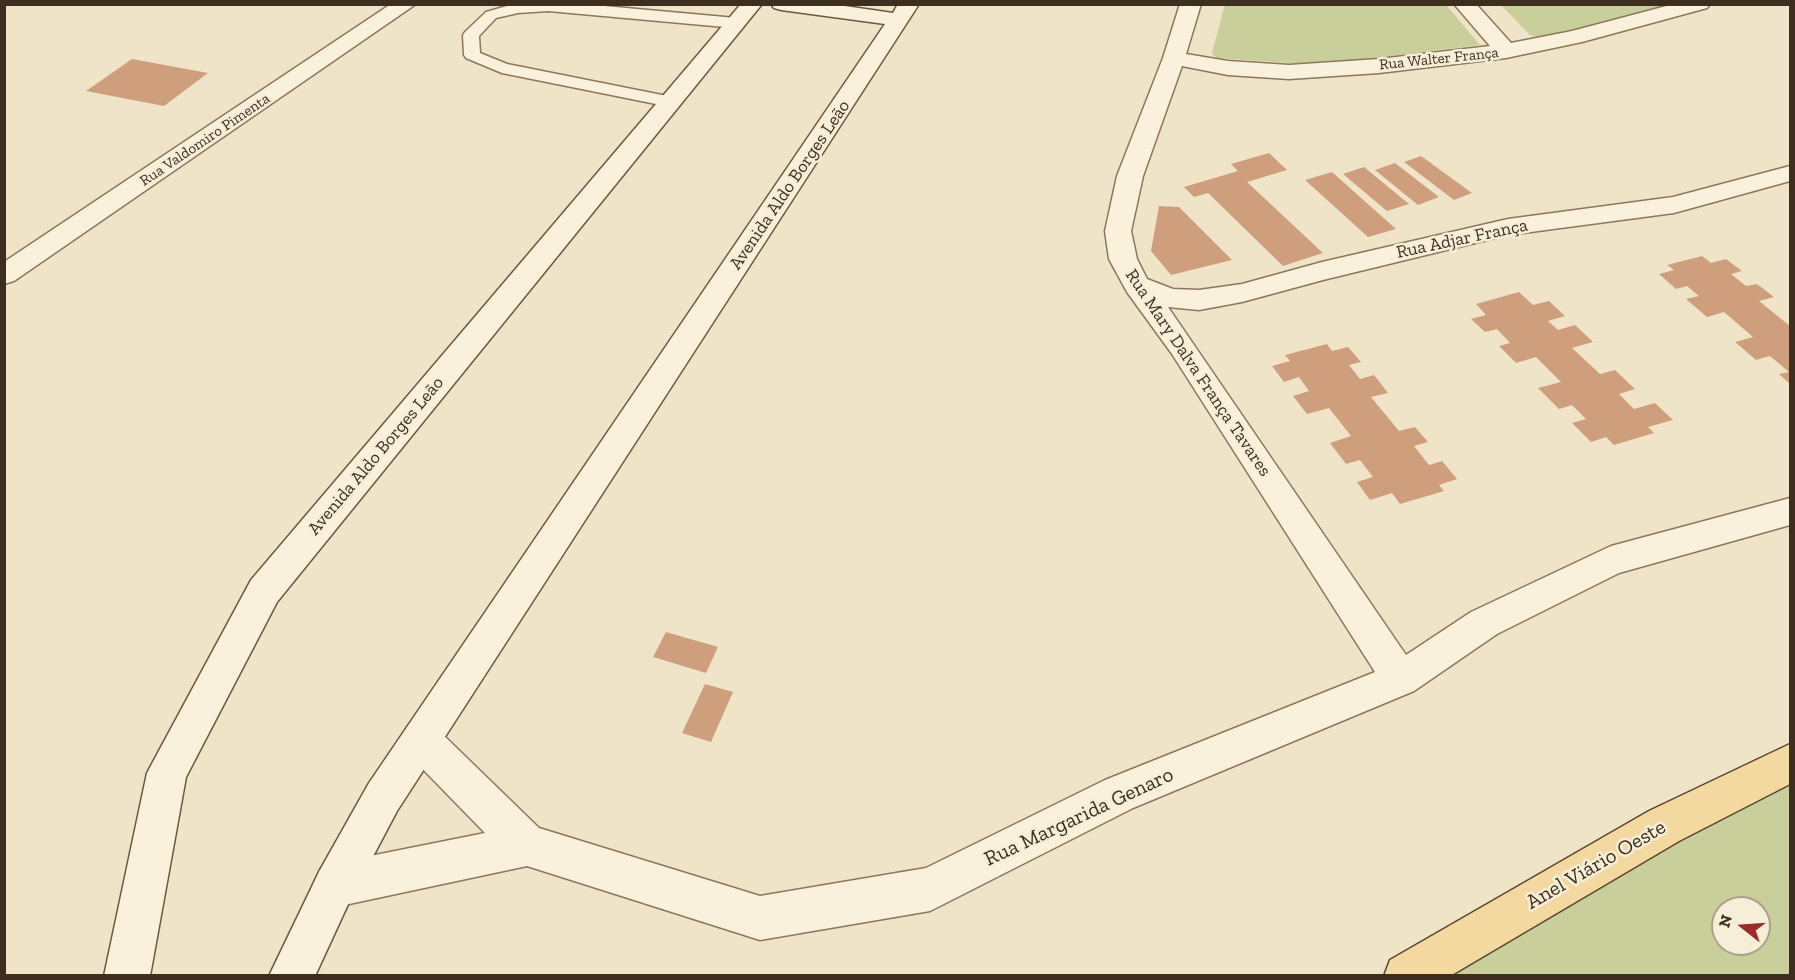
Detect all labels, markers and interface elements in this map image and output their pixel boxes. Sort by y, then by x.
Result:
street label: Rua Walter França [1378,44,1500,74]
street label: Rua Valdomiro Pimenta [137,90,273,190]
street label: Avenida Aldo Borges Leão [725,96,855,274]
street label: Rua Adjar França [1394,215,1530,263]
street label: Rua Mary Dalva França Tavares [1120,265,1276,481]
street label: Avenida Aldo Borges Leão [303,372,449,540]
street label: Rua Margarida Genaro [980,762,1178,872]
street label: Anel Viário Oeste [1522,815,1670,915]
north arrow [1711,896,1771,956]
text: N [1714,913,1736,930]

